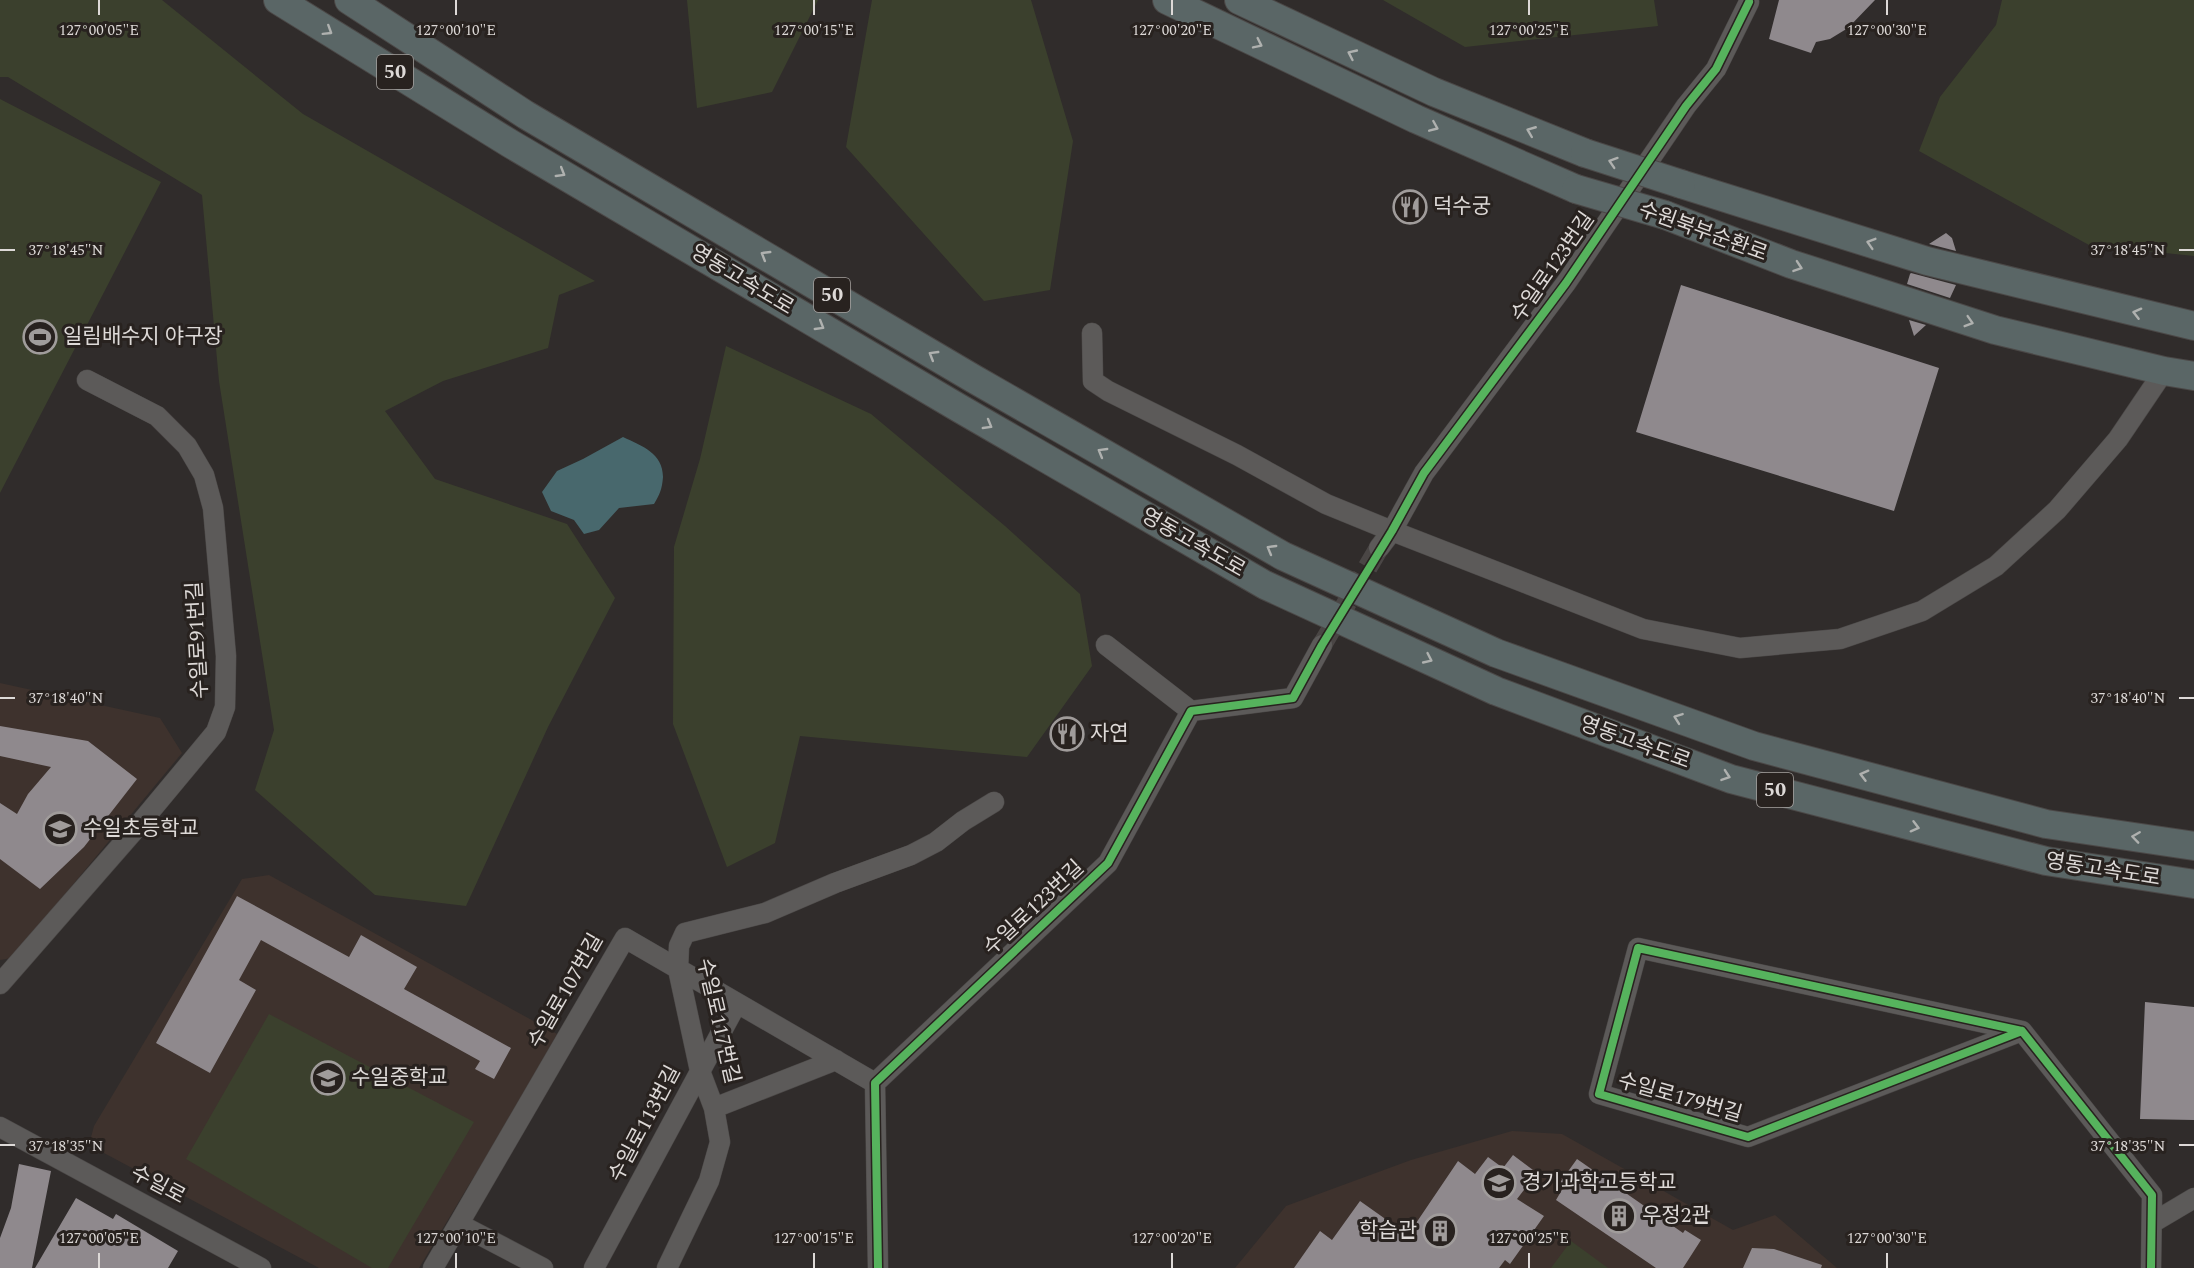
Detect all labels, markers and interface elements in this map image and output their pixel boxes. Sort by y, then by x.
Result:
text: 127°00'05"E [59,19,139,42]
text: 127°00'10"E [416,19,496,42]
text: 127°00'15"E [774,19,854,42]
text: 127°00'20"E [1132,19,1212,42]
text: 127°00'25"E [1489,19,1569,42]
text: 127°00'30"E [1847,19,1927,42]
one-way arrow [322,23,332,35]
one-way arrow [1251,36,1262,48]
one-way arrow [1347,49,1358,61]
road number: 50 [377,55,413,89]
one-way arrow [1427,120,1438,132]
one-way arrow [1526,126,1537,138]
one-way arrow [1608,157,1619,169]
one-way arrow [555,166,565,178]
restaurant icon: 덕수궁 [1392,189,1428,225]
place label: 덕수궁 [1433,191,1491,223]
street label: 수원북부순환로 [1634,194,1772,270]
street label: 수일로123번길 [1503,205,1603,329]
street label: 영동고속도로 [684,236,800,324]
one-way arrow [1866,238,1877,250]
text: 37°18'45"N [29,239,104,262]
text: 37°18'45"N [2091,239,2166,262]
one-way arrow [761,251,771,263]
one-way arrow [1792,259,1803,272]
road number: 50 [814,278,850,312]
one-way arrow [2132,308,2142,321]
one-way arrow [1963,315,1974,327]
one-way arrow [814,318,824,330]
sports icon: 일림배수지 야구장 [22,319,58,355]
place label: 일림배수지 야구장 [63,321,223,353]
one-way arrow [929,350,939,362]
one-way arrow [982,417,992,429]
one-way arrow [1098,448,1108,459]
street label: 영동고속도로 [1135,500,1251,586]
one-way arrow [1267,545,1277,556]
street label: 수일로91번길 [179,580,217,700]
one-way arrow [1421,652,1432,664]
text: 37°18'40"N [29,687,104,710]
text: 37°18'40"N [2091,687,2166,710]
street label: 영동고속도로 [1575,708,1695,778]
one-way arrow [1673,713,1684,726]
restaurant icon: 자연 [1049,716,1085,752]
place label: 자연 [1090,718,1129,750]
one-way arrow [1720,769,1731,782]
one-way arrow [1860,770,1870,783]
road number: 50 [1757,773,1793,807]
school or university icon: 수일초등학교 [42,811,78,847]
place label: 수일초등학교 [83,813,199,845]
one-way arrow [1909,819,1919,832]
one-way arrow [2132,832,2141,844]
street label: 영동고속도로 [2043,845,2163,895]
street label: 수일로123번길 [976,853,1092,963]
street label: 수일로107번길 [520,928,612,1054]
street label: 수일로117번길 [688,955,748,1087]
school or university icon: 수일중학교 [310,1060,346,1096]
street label: 수일로113번길 [601,1060,689,1188]
place label: 수일중학교 [351,1062,448,1094]
street label: 수일로179번길 [1614,1065,1746,1131]
text: 37°18'35"N [29,1135,104,1158]
text: 37°18'35"N [2091,1135,2166,1158]
street label: 수일로 [125,1157,191,1213]
school or university icon: 경기과학고등학교 [1481,1165,1517,1201]
place label: 경기과학고등학교 [1522,1167,1677,1199]
building icon: 우정2관 [1601,1198,1637,1234]
place label: 우정2관 [1642,1200,1710,1232]
building icon: 학습관 [1422,1213,1458,1249]
place label: 학습관 [1359,1215,1417,1247]
text: 127°00'05"E [59,1227,139,1250]
text: 127°00'10"E [416,1227,496,1250]
text: 127°00'15"E [774,1227,854,1250]
text: 127°00'20"E [1132,1227,1212,1250]
text: 127°00'25"E [1489,1227,1569,1250]
text: 127°00'30"E [1847,1227,1927,1250]

